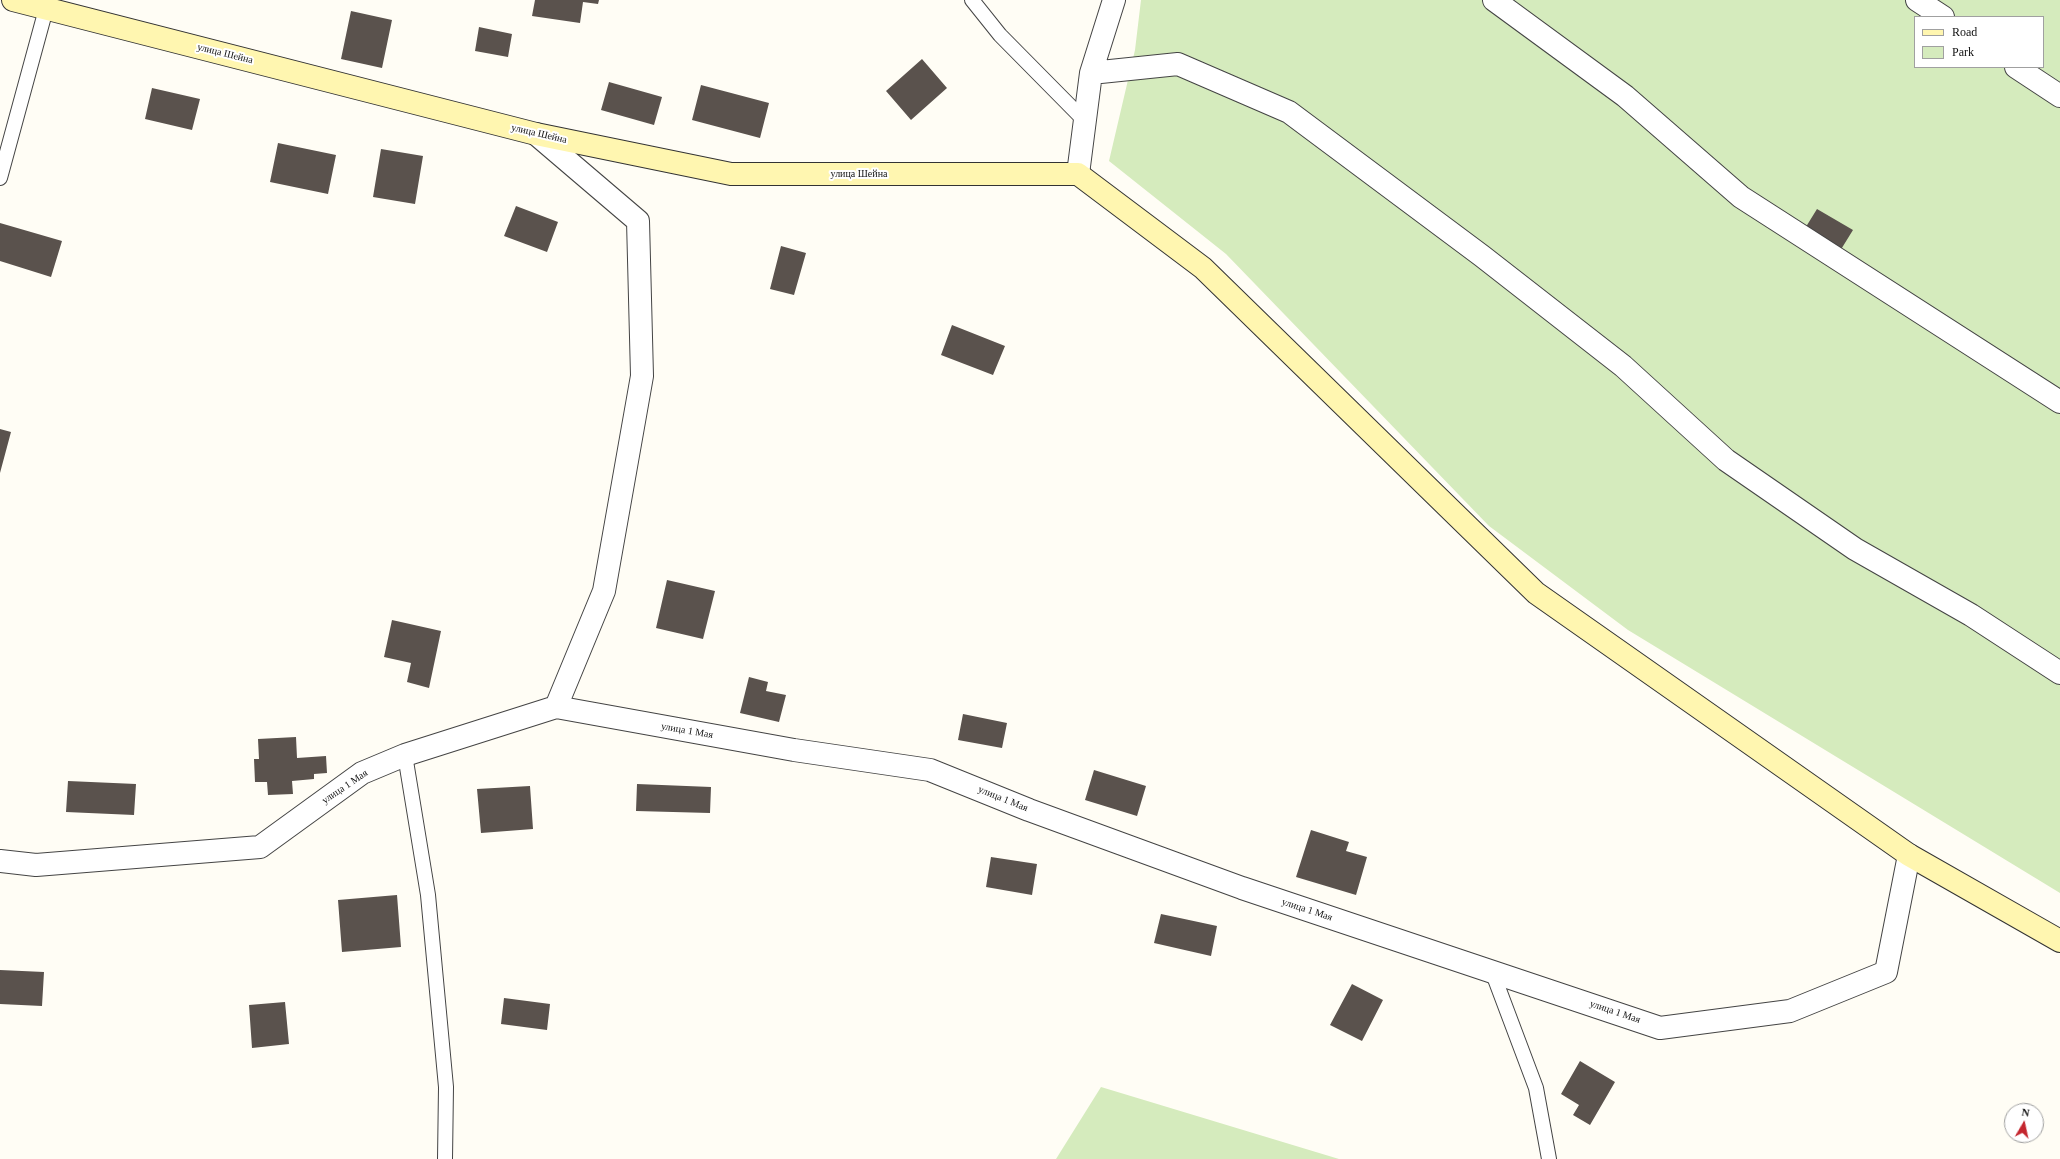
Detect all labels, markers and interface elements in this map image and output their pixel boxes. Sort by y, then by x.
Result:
legend [1914,16,2044,68]
text: Road [1952,25,1977,39]
street label: улица Шейна [196,41,254,67]
text: Park [1952,45,1974,59]
street label: улица Шейна [510,122,568,146]
street label: улица Шейна [831,168,887,180]
street label: улица 1 Мая [660,721,714,741]
street label: улица 1 Мая [320,767,370,807]
street label: улица 1 Мая [976,784,1030,814]
street label: улица 1 Мая [1280,896,1334,924]
street label: улица 1 Мая [1588,998,1642,1026]
north arrow [2004,1103,2044,1143]
text: N [2021,1106,2031,1119]

